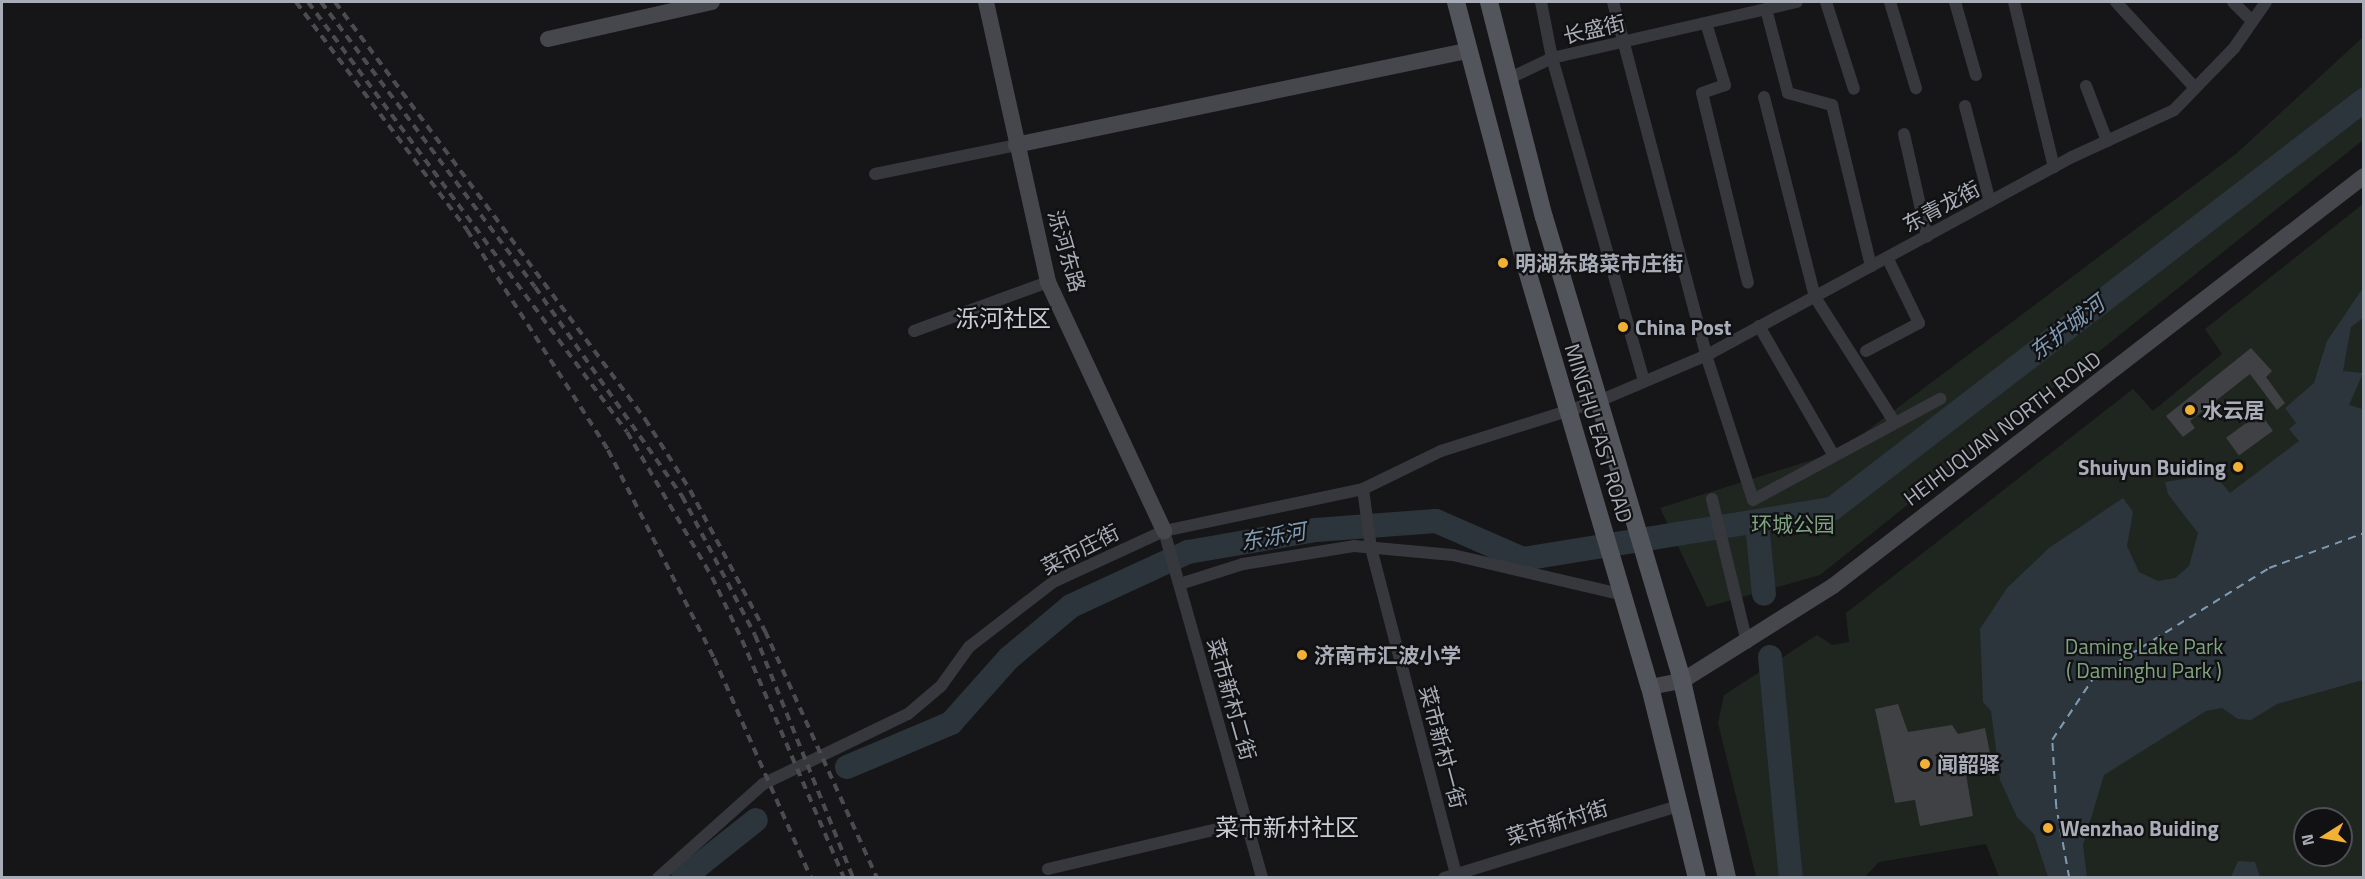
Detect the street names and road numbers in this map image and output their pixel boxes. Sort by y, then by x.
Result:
street label: 长盛街 [1560,10,1628,48]
street label: 东青龙街 [1898,175,1984,237]
street label: 泺河东路 [1043,207,1091,295]
street label: MINGHU EAST ROAD [1560,340,1638,526]
street label: HEIHUQUAN NORTH ROAD [1898,346,2106,510]
street label: 菜市庄街 [1037,519,1123,579]
street label: 菜市新村二街 [1203,635,1261,763]
street label: 菜市新村一街 [1415,683,1471,811]
street label: 菜市新村街 [1503,795,1611,849]

